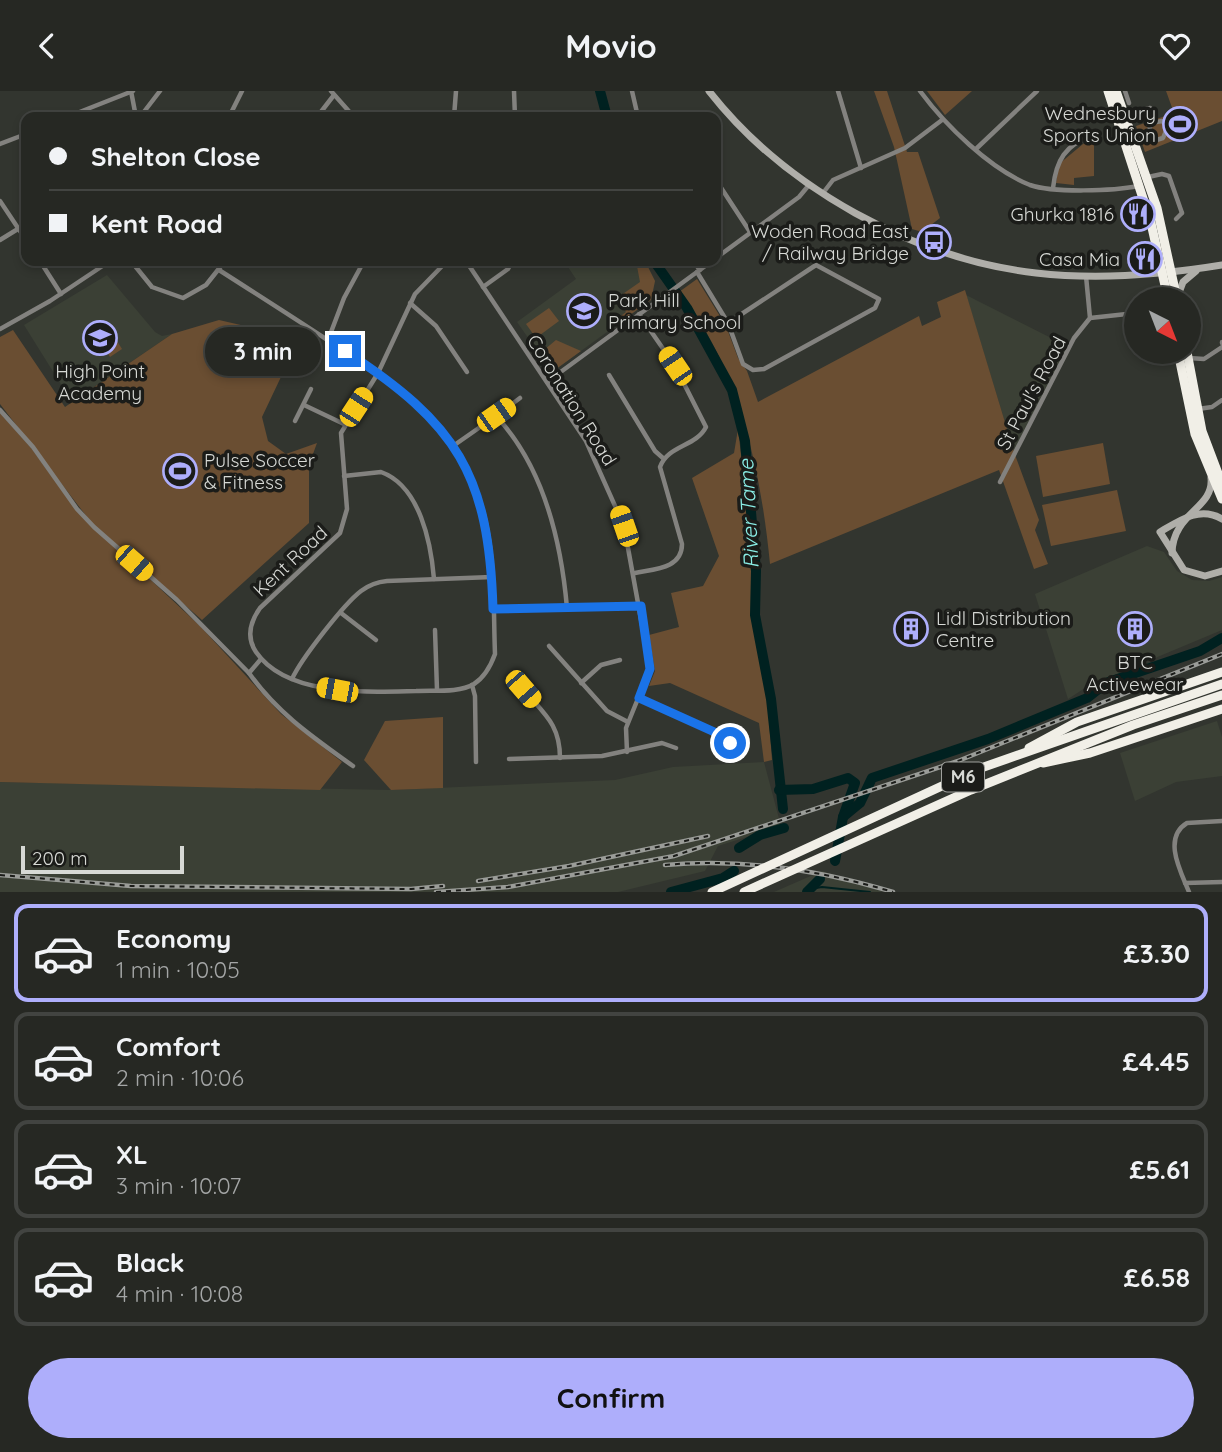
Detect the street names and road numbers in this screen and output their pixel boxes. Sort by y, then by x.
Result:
street label: Coronation Road [522,330,622,470]
street label: St Paul's Road [991,332,1071,454]
street label: Kent Road [248,521,332,601]
road number: M6 [942,763,984,791]

